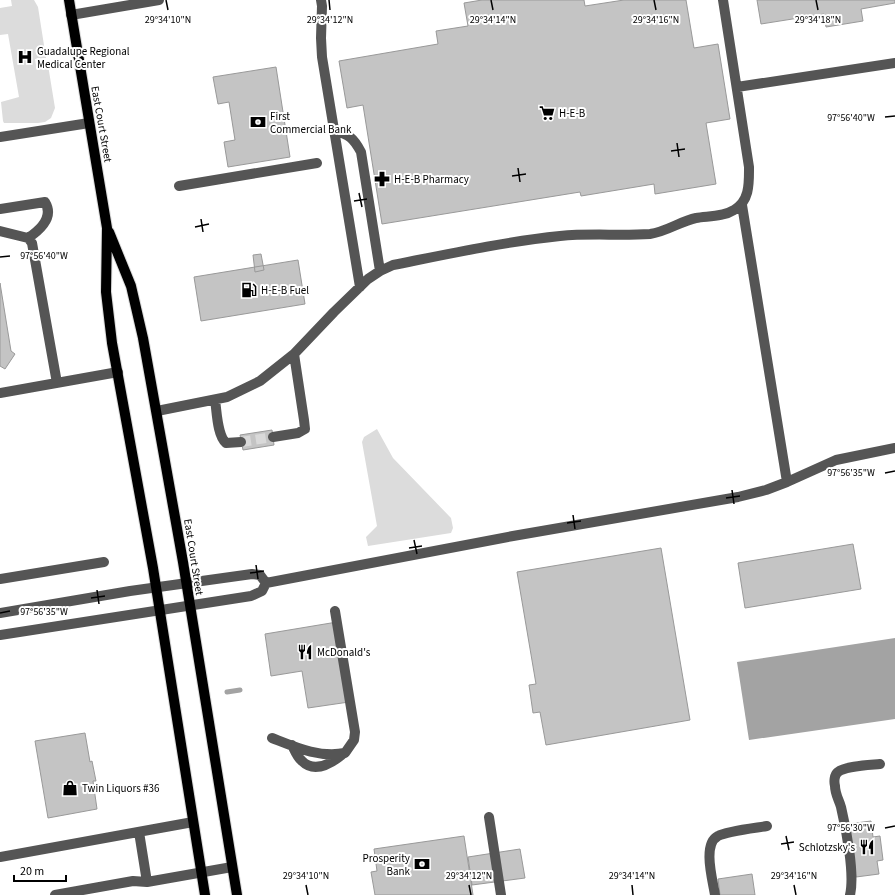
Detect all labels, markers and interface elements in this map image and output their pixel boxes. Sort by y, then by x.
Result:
text: 29°34'10"N [145,13,191,27]
text: 29°34'12"N [307,13,353,27]
text: 29°34'14"N [470,13,516,27]
text: 29°34'16"N [633,13,679,27]
text: 29°34'18"N [795,13,841,27]
place label: Guadalupe Regional Medical Center [37,44,130,72]
hospital icon: Guadalupe Regional Medical Center [16,48,34,66]
street label: East Court Street [87,85,116,164]
supermarket icon: H-E-B [538,104,556,122]
place label: H-E-B [559,106,586,121]
place label: First Commercial Bank [270,109,352,137]
text: 97°56'40"W [827,111,875,125]
bank icon: First Commercial Bank [249,113,267,131]
pharmacy icon: H-E-B Pharmacy [373,170,391,188]
place label: H-E-B Pharmacy [394,172,469,187]
text: 97°56'40"W [20,249,68,263]
fuel station icon: H-E-B Fuel [240,281,258,299]
place label: H-E-B Fuel [261,283,309,298]
text: 97°56'35"W [827,466,875,480]
street label: East Court Street [180,518,207,597]
text: 97°56'35"W [20,605,68,619]
restaurant icon: McDonald's [296,643,314,661]
place label: McDonald's [317,645,371,660]
shop icon: Twin Liquors #36 [61,779,79,797]
place label: Twin Liquors #36 [82,781,160,796]
text: 97°56'30"W [827,821,875,835]
restaurant icon: Schlotzsky's [858,838,876,856]
place label: Schlotzsky's [799,840,855,855]
place label: Prosperity Bank [363,851,411,879]
bank icon: Prosperity Bank [413,855,431,873]
scale bar [14,857,66,883]
text: 20 m [20,863,44,880]
text: 29°34'10"N [283,869,329,883]
text: 29°34'12"N [446,869,492,883]
text: 29°34'14"N [609,869,655,883]
text: 29°34'16"N [771,869,817,883]

